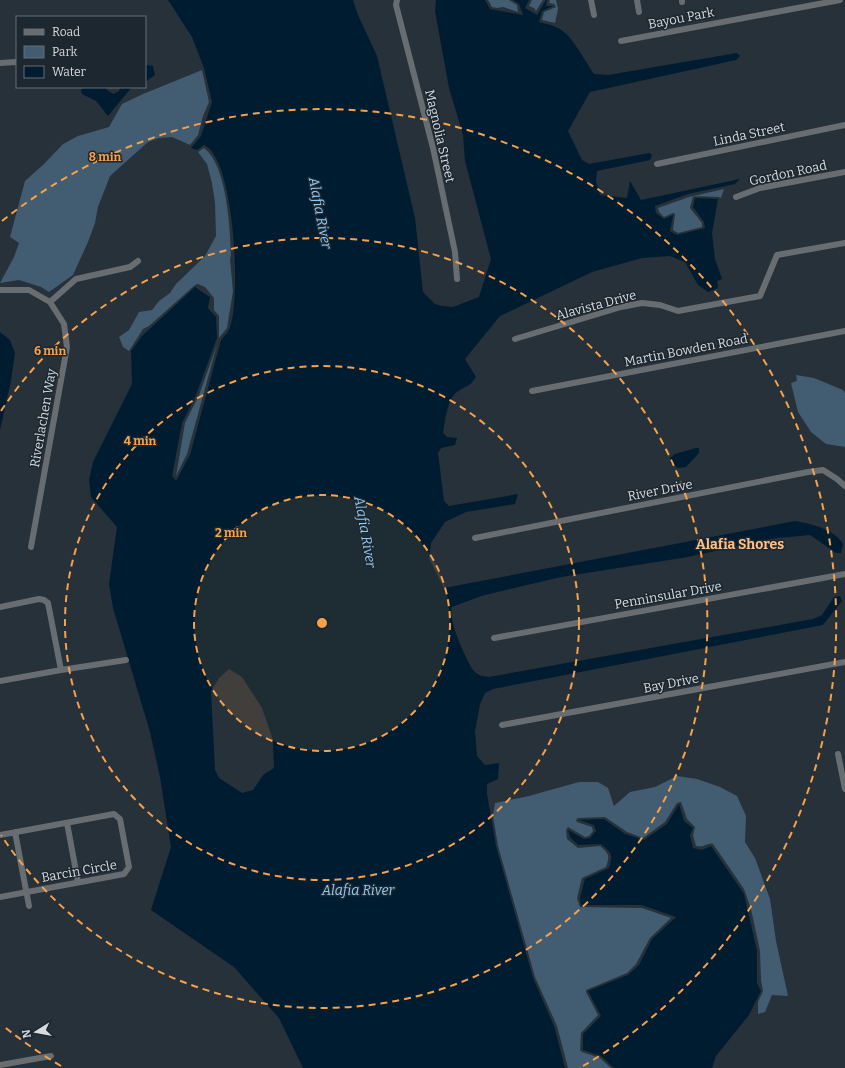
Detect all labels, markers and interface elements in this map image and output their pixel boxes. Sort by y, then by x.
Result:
street label: Bayou Park [647,4,716,32]
legend [16,16,146,88]
text: Road [52,25,80,39]
text: Park [52,45,78,59]
text: Water [52,65,87,79]
street label: Magnolia Street [422,88,458,184]
street label: Linda Street [712,119,787,149]
text: 8 min [89,150,121,164]
street label: Gordon Road [748,157,828,189]
water label: Alafia River [305,175,335,251]
street label: Alavista Drive [554,287,638,323]
street label: Martin Bowden Road [623,331,749,369]
text: 6 min [34,344,66,358]
street label: Riverlachen Way [27,367,59,469]
text: 4 min [124,434,156,448]
street label: River Drive [626,476,694,504]
water label: Alafia River [350,494,380,570]
text: 2 min [215,526,247,540]
district label: Alafia Shores [696,536,784,553]
street label: Penninsular Drive [613,578,723,612]
centre of rings [315,616,329,630]
street label: Bay Drive [642,670,700,696]
street label: Barcin Circle [40,857,118,885]
water label: Alafia River [321,882,395,899]
north arrow [16,1012,56,1052]
text: N [19,1028,34,1039]

